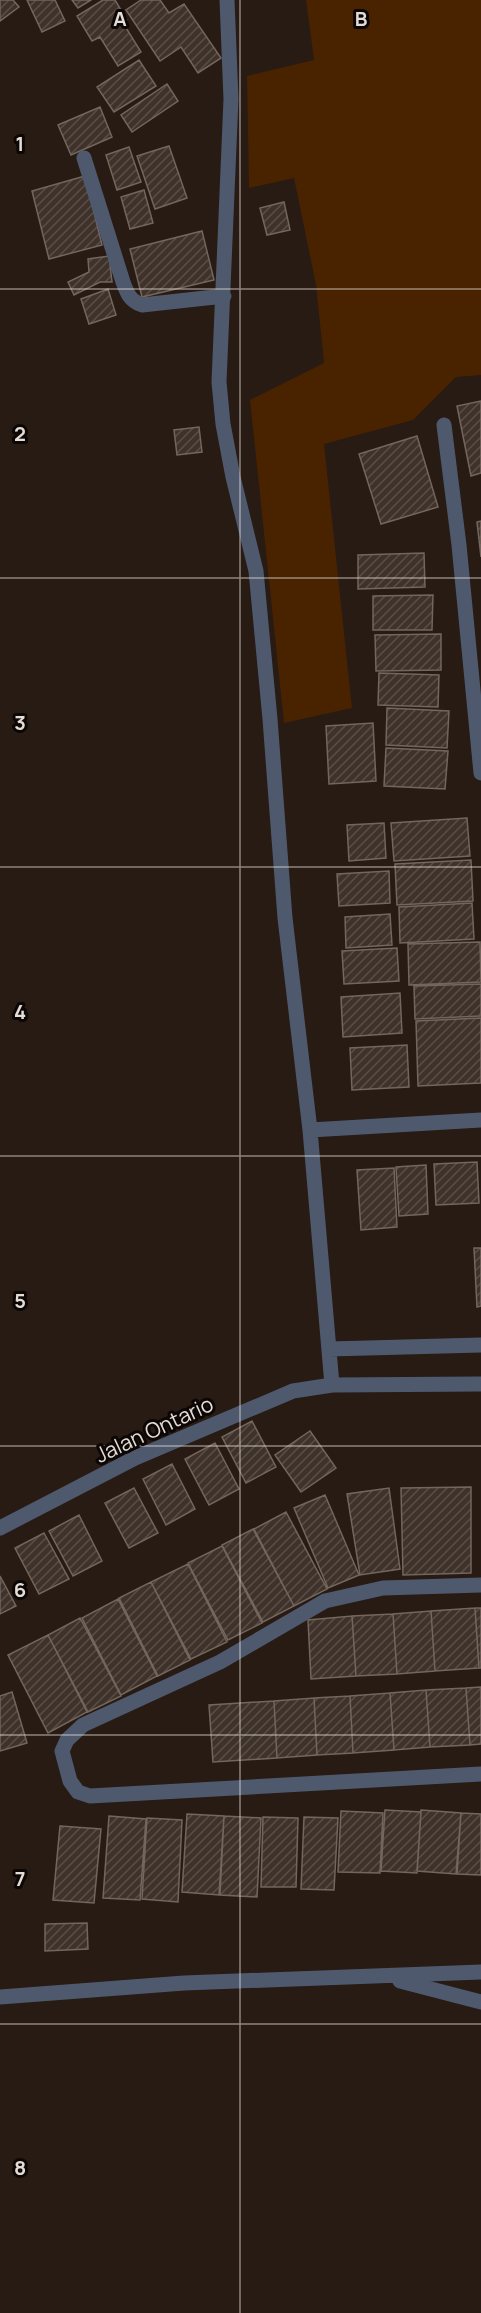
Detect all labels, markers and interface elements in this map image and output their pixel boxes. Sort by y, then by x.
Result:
text: A [113,5,127,32]
text: B [355,5,368,32]
text: 1 [16,130,24,157]
text: 2 [14,420,26,447]
text: 3 [14,709,26,736]
text: 4 [14,998,26,1025]
text: 5 [14,1287,26,1314]
street label: Jalan Ontario [90,1389,218,1469]
text: 6 [14,1576,26,1603]
text: 7 [15,1865,25,1892]
text: 8 [14,2154,26,2181]

